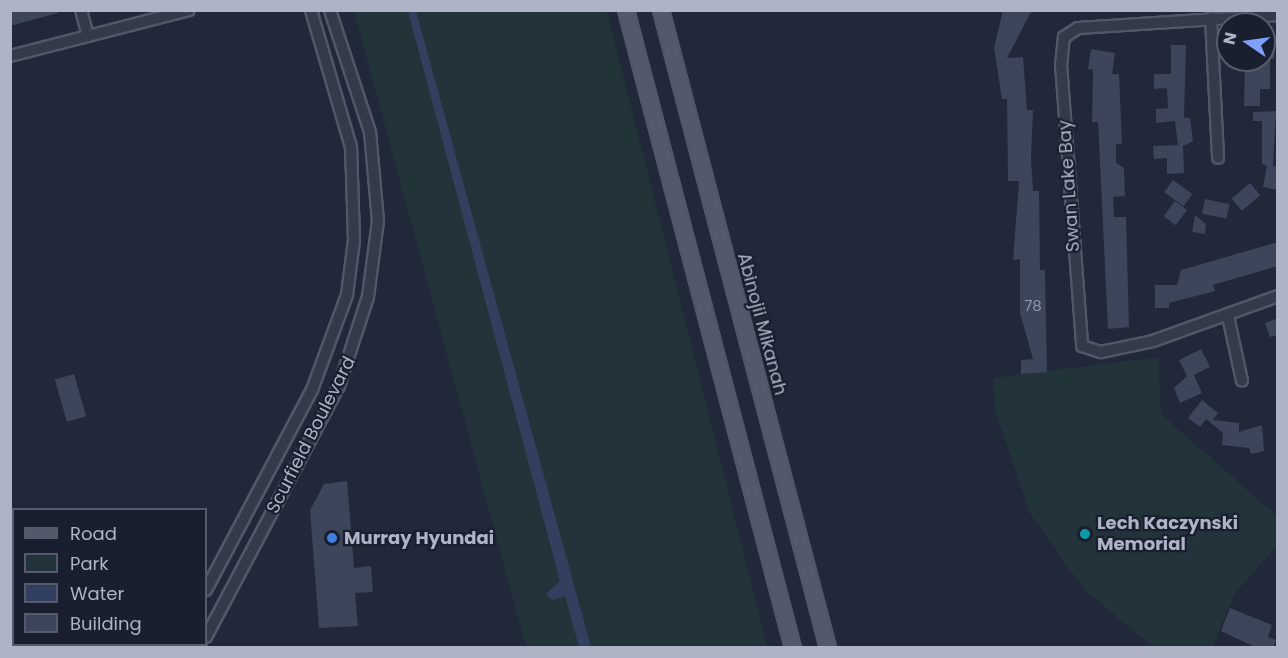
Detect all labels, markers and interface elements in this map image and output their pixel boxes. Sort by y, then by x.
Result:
north arrow [1216,12,1276,72]
text: N [1217,30,1242,47]
street label: Swan Lake Bay [1054,119,1084,253]
street label: Abinojii Mikanah [733,250,791,398]
house number: 78 [1024,297,1042,315]
street label: Scurfield Boulevard [262,353,360,517]
legend [12,508,207,646]
place label: Lech Kaczynski Memorial [1097,513,1238,556]
text: Road [70,521,117,546]
place label: Murray Hyundai [344,527,494,549]
marker: Lech Kaczynski Memorial [1078,527,1092,541]
marker: Murray Hyundai [325,531,339,545]
text: Park [70,551,109,576]
text: Water [70,581,124,606]
text: Building [70,611,142,636]

